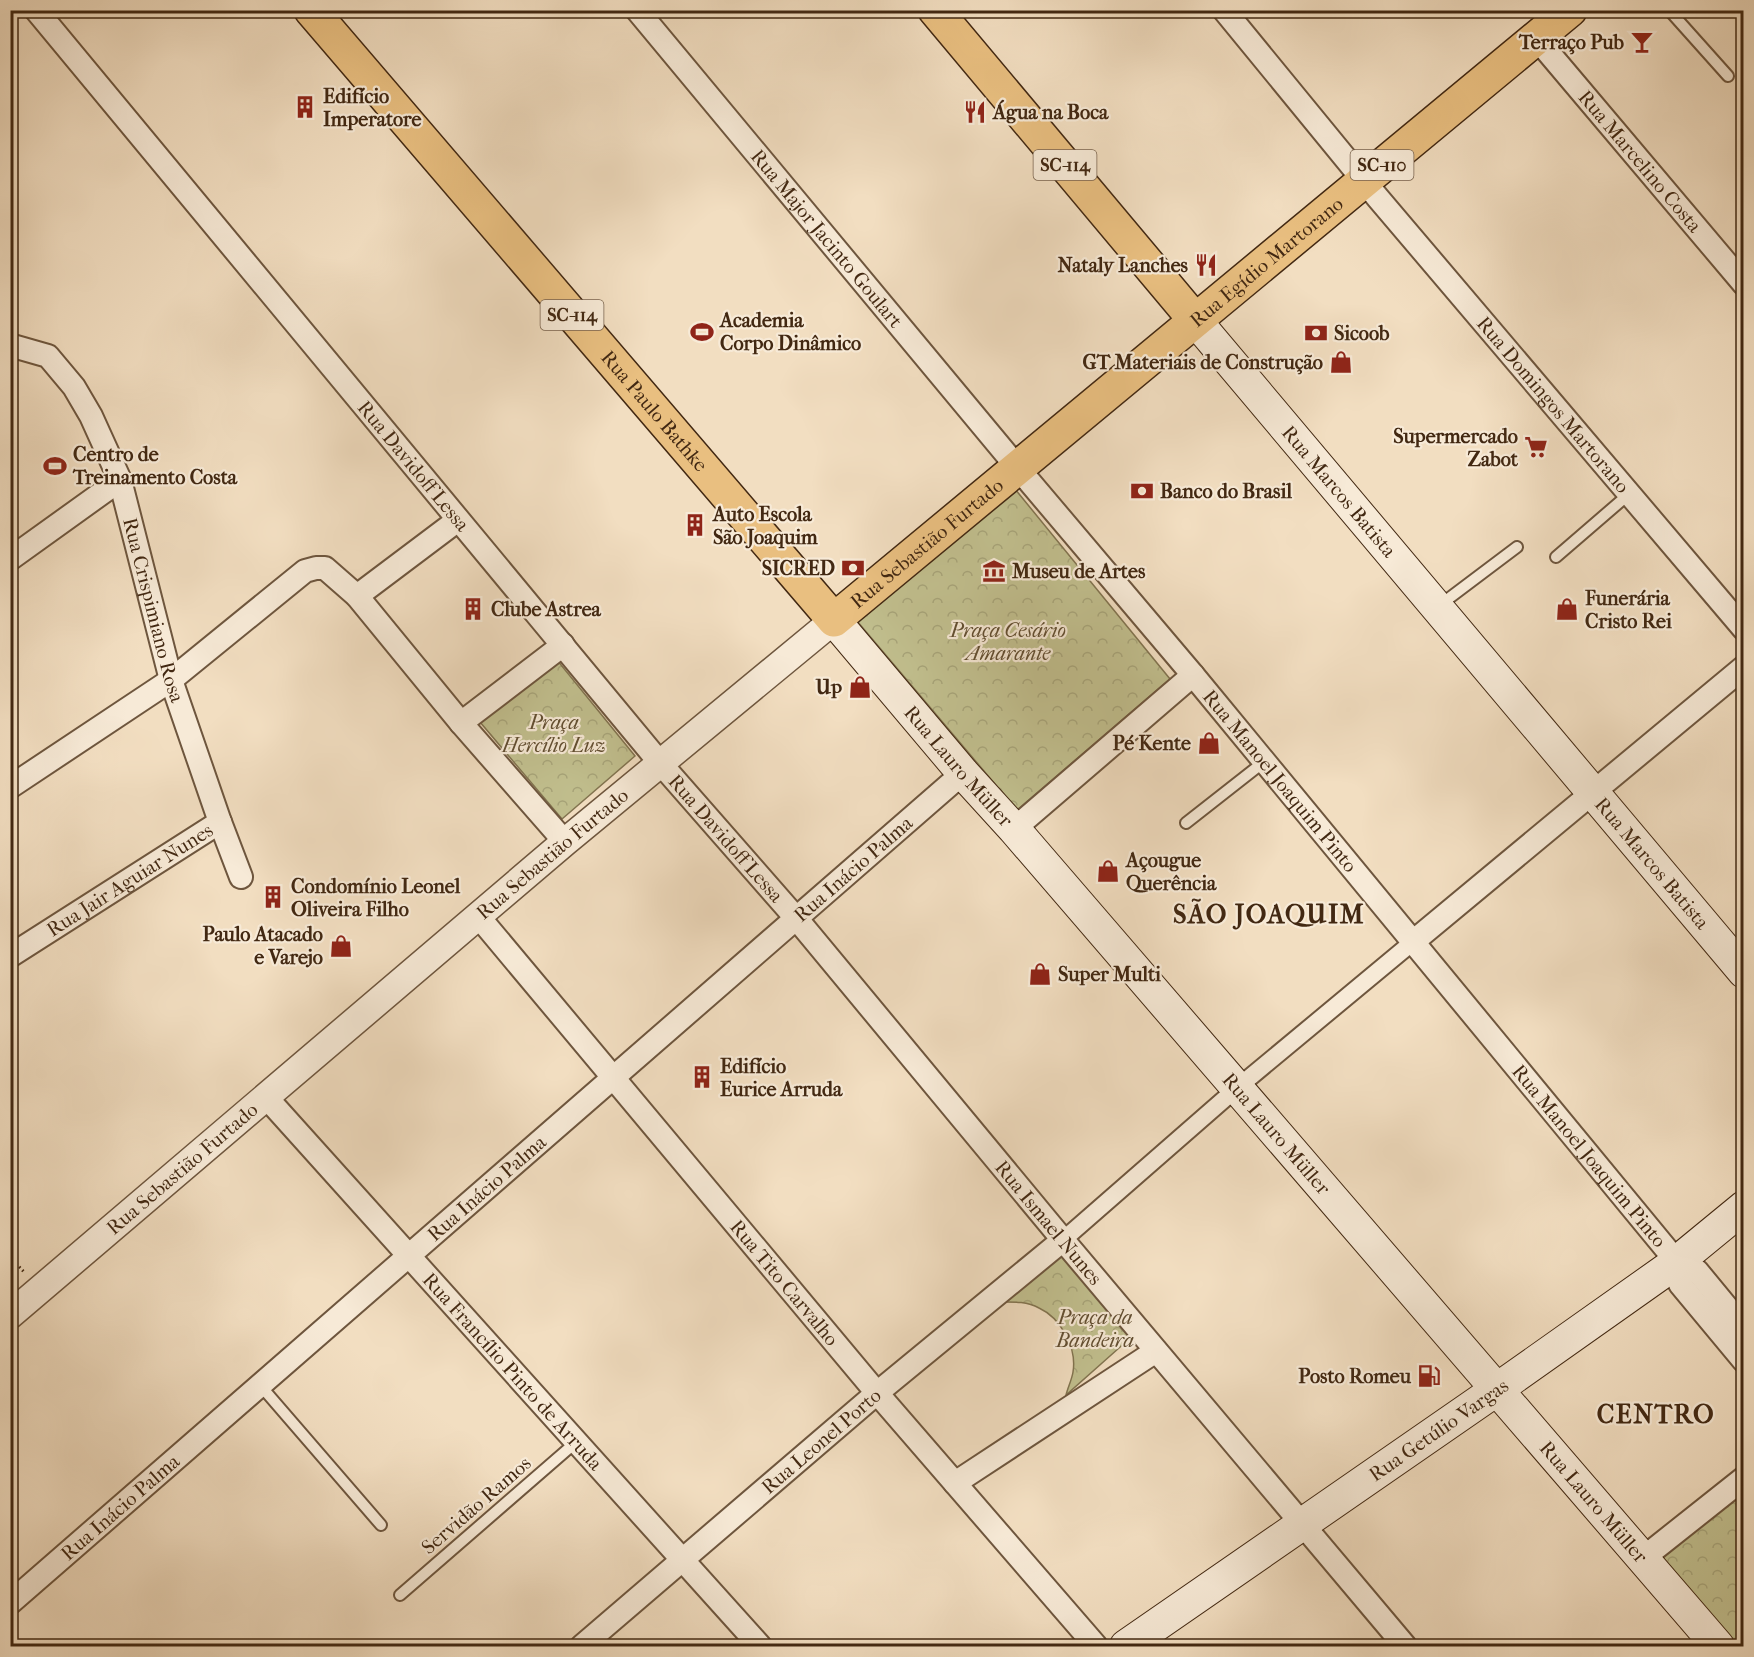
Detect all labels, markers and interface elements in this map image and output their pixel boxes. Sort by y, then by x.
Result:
bar icon: Terraço Pub [1629,29,1655,55]
place label: Terraço Pub [1518,31,1625,55]
place label: Edifício Imperatore [323,85,421,131]
street label: Rua Marcelino Costa [1573,86,1707,238]
building icon: Edifício Imperatore [292,94,318,120]
restaurant icon: Água na Boca [962,99,988,125]
place label: Água na Boca [991,99,1109,124]
street label: Rua Major Jacinto Goulart [746,145,907,332]
road number: SC-114 [1034,150,1096,180]
road number: SC-110 [1350,150,1414,180]
street label: Rua Egídio Martorano [1185,192,1348,332]
restaurant icon: Nataly Lanches [1193,252,1219,278]
place label: Nataly Lanches [1058,254,1189,277]
road number: SC-114 [540,300,604,330]
place label: Academia Corpo Dinâmico [718,309,861,355]
street label: Rua Domingos Martorano [1472,312,1634,498]
sports icon: Academia Corpo Dinâmico [689,319,715,345]
bank icon: Sicoob [1303,320,1329,346]
place label: Sicoob [1334,322,1390,345]
street label: Rua Paulo Bathke [596,346,713,476]
shop icon: GT Materiais de Construção [1328,349,1354,375]
place label: GT Materiais de Construção [1083,351,1323,375]
street label: Rua Davidoff Lessa [353,396,475,536]
street label: Rua Marcos Batista [1277,421,1401,563]
place label: Supermercado Zabot [1393,425,1519,471]
supermarket icon: Supermercado Zabot [1523,434,1549,460]
place label: Centro de Treinamento Costa [72,443,238,489]
sports icon: Centro de Treinamento Costa [42,453,68,479]
street label: Rua Sebastião Furtado [846,474,1008,613]
bank icon: Banco do Brasil [1129,478,1155,504]
place label: Banco do Brasil [1160,480,1292,503]
place label: Auto Escola São Joaquim [711,503,818,549]
building icon: Auto Escola São Joaquim [682,512,708,538]
street label: Rua Crispimiano Rosa [118,515,189,706]
bank icon: SICRED [840,555,866,581]
place label: SICRED [762,557,835,580]
museum icon: Museu de Artes [981,558,1007,584]
place label: Museu de Artes [1011,560,1146,583]
place label: Funerária Cristo Rei [1584,587,1673,633]
building icon: Clube Astrea [460,596,486,622]
shop icon: Funerária Cristo Rei [1554,596,1580,622]
place label: Clube Astrea [491,598,602,621]
park label: Praça Cesário Amarante [949,619,1066,665]
shop icon: Up [847,674,873,700]
place label: Up [815,676,842,699]
street label: Rua Manoel Joaquim Pinto [1198,685,1362,877]
street label: Rua Lauro Müller [899,701,1018,832]
park label: Praça Hercílio Luz [501,711,606,757]
shop icon: Pé Kente [1196,730,1222,756]
place label: Pé Kente [1113,732,1191,755]
street label: Rua Davidoff Lessa [664,770,788,908]
street label: Rua Sebastião Furtado [472,784,633,924]
street label: Rua Marcos Batista [1590,793,1714,934]
street label: Rua Inácio Palma [790,811,918,927]
street label: Rua Jair Aguiar Nunes [43,819,217,941]
place label: Açougue Querência [1124,849,1217,895]
shop icon: Açougue Querência [1095,858,1121,884]
place label: Condomínio Leonel Oliveira Filho [291,875,461,921]
building icon: Condomínio Leonel Oliveira Filho [260,884,286,910]
district label: SÃO JOAQUIM [1173,898,1365,930]
place label: Paulo Atacado e Varejo [203,923,323,969]
shop icon: Paulo Atacado e Varejo [328,933,354,959]
shop icon: Super Multi [1027,961,1053,987]
place label: Super Multi [1058,963,1162,986]
place label: Edifício Eurice Arruda [720,1055,843,1101]
street label: Rua Manoel Joaquim Pinto [1507,1060,1671,1252]
building icon: Edifício Eurice Arruda [689,1064,715,1090]
street label: Rua Lauro Müller [1217,1068,1335,1200]
street label: Rua Sebastião Furtado [102,1098,263,1240]
street label: Rua Inácio Palma [423,1130,551,1246]
street label: Rua Ismael Nunes [990,1156,1107,1290]
street label: Rua Tito Carvalho [725,1215,843,1350]
street label: Rua Francílio Pinto de Arruda [418,1268,608,1475]
park label: Praça da Bandeira [1055,1306,1134,1352]
fuel station icon: Posto Romeu [1416,1363,1442,1389]
place label: Posto Romeu [1298,1365,1412,1388]
street label: Rua Getúlio Vargas [1365,1374,1513,1486]
street label: Rua Leonel Porto [757,1384,886,1499]
district label: CENTRO [1597,1399,1715,1430]
street label: Rua Lauro Müller [1535,1437,1652,1568]
street label: Rua Inácio Palma [57,1449,185,1565]
street label: Servidão Ramos [417,1452,536,1559]

